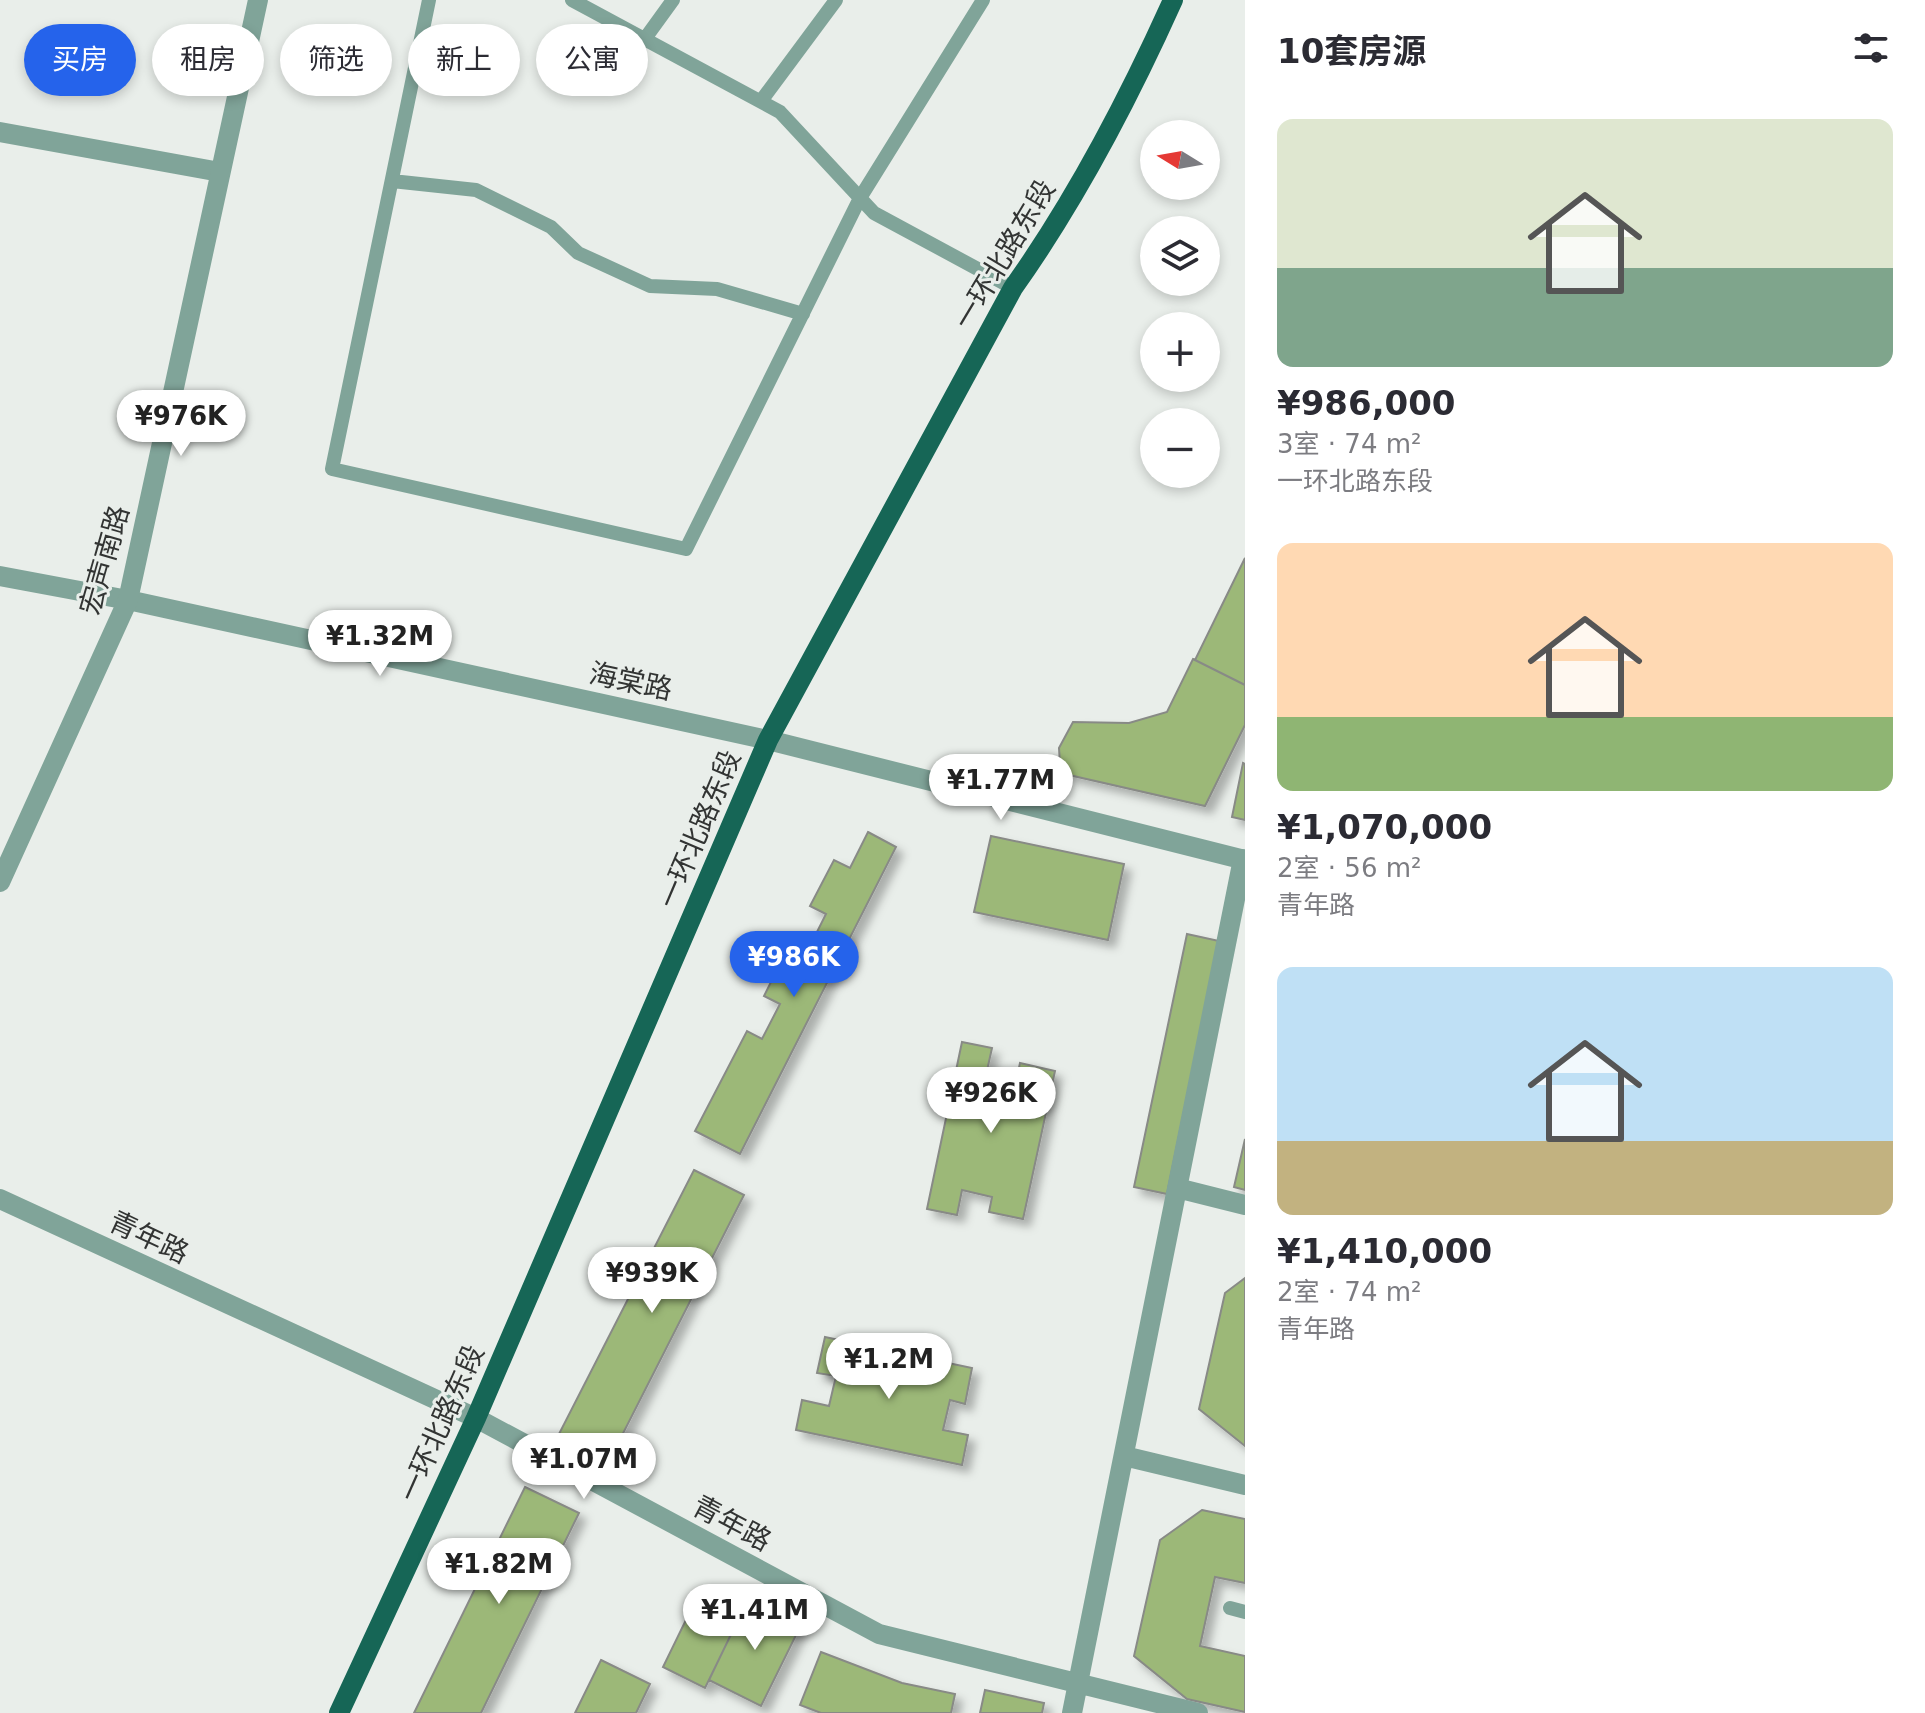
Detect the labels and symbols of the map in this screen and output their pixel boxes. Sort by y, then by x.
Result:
north arrow [1140,120,1220,200]
street label: 一环北路东段 [947,174,1062,335]
pin: ¥976K [125,390,237,458]
street label: 宏声南路 [73,502,136,619]
pin: ¥1.32M [315,610,445,678]
street label: 海棠路 [586,657,675,706]
street label: 一环北路东段 [651,745,747,913]
pin: ¥1.77M [936,754,1066,822]
pin: ¥986K [738,931,850,999]
pin: ¥926K [935,1067,1047,1135]
street label: 青年路 [104,1205,194,1270]
pin: ¥939K [596,1247,708,1315]
pin: ¥1.2M [833,1333,945,1401]
street label: 一环北路东段 [392,1340,491,1507]
pin: ¥1.07M [519,1433,649,1501]
street label: 青年路 [687,1489,777,1558]
pin: ¥1.82M [434,1538,564,1606]
pin: ¥1.41M [690,1584,820,1652]

